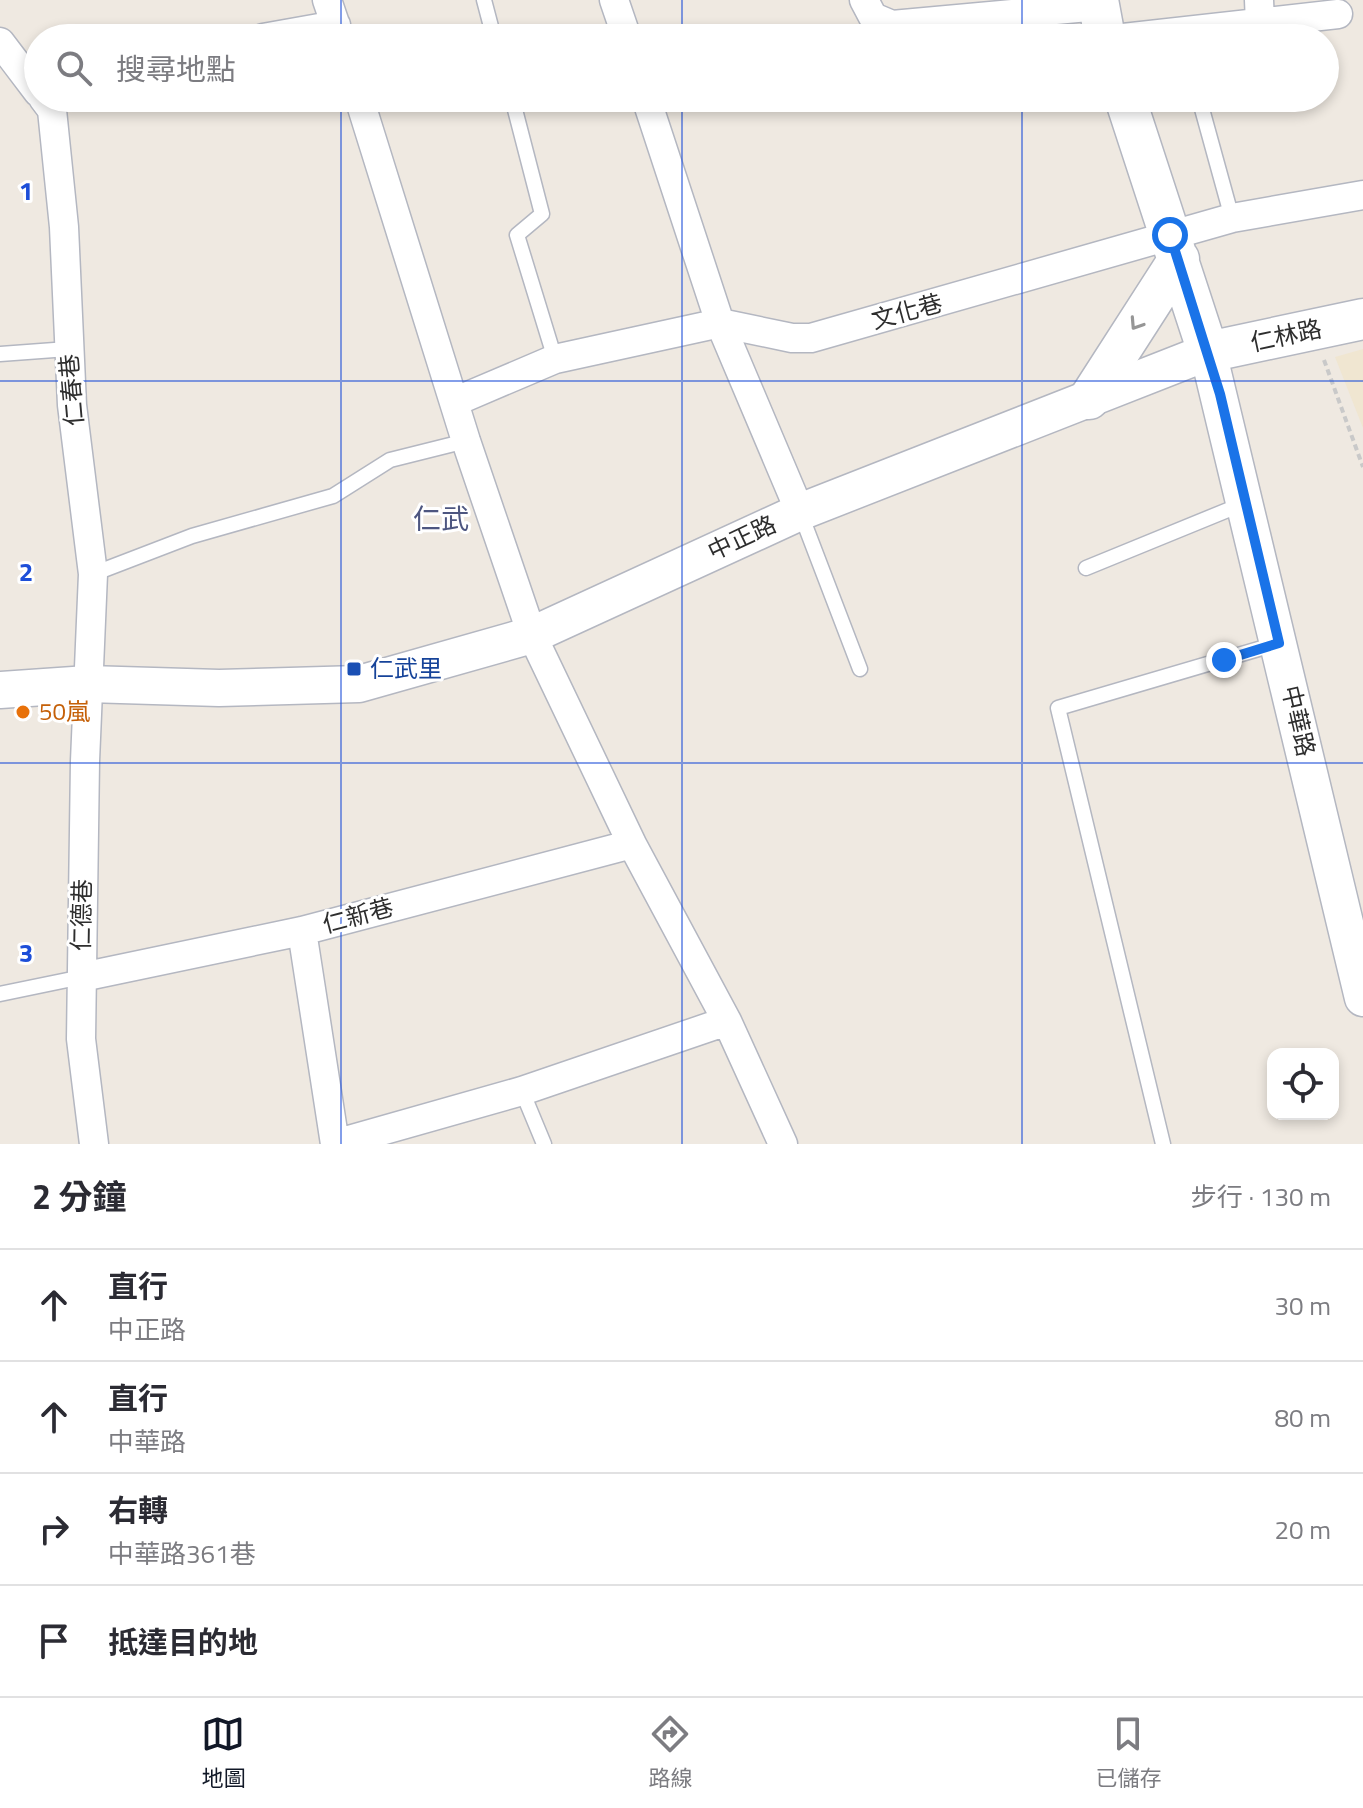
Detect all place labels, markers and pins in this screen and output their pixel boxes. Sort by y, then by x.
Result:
place label: 仁武里 [370,650,442,686]
marker: 仁武里 [345,660,363,678]
place label: 50嵐 [39,693,90,729]
marker: 50嵐 [14,703,32,721]

